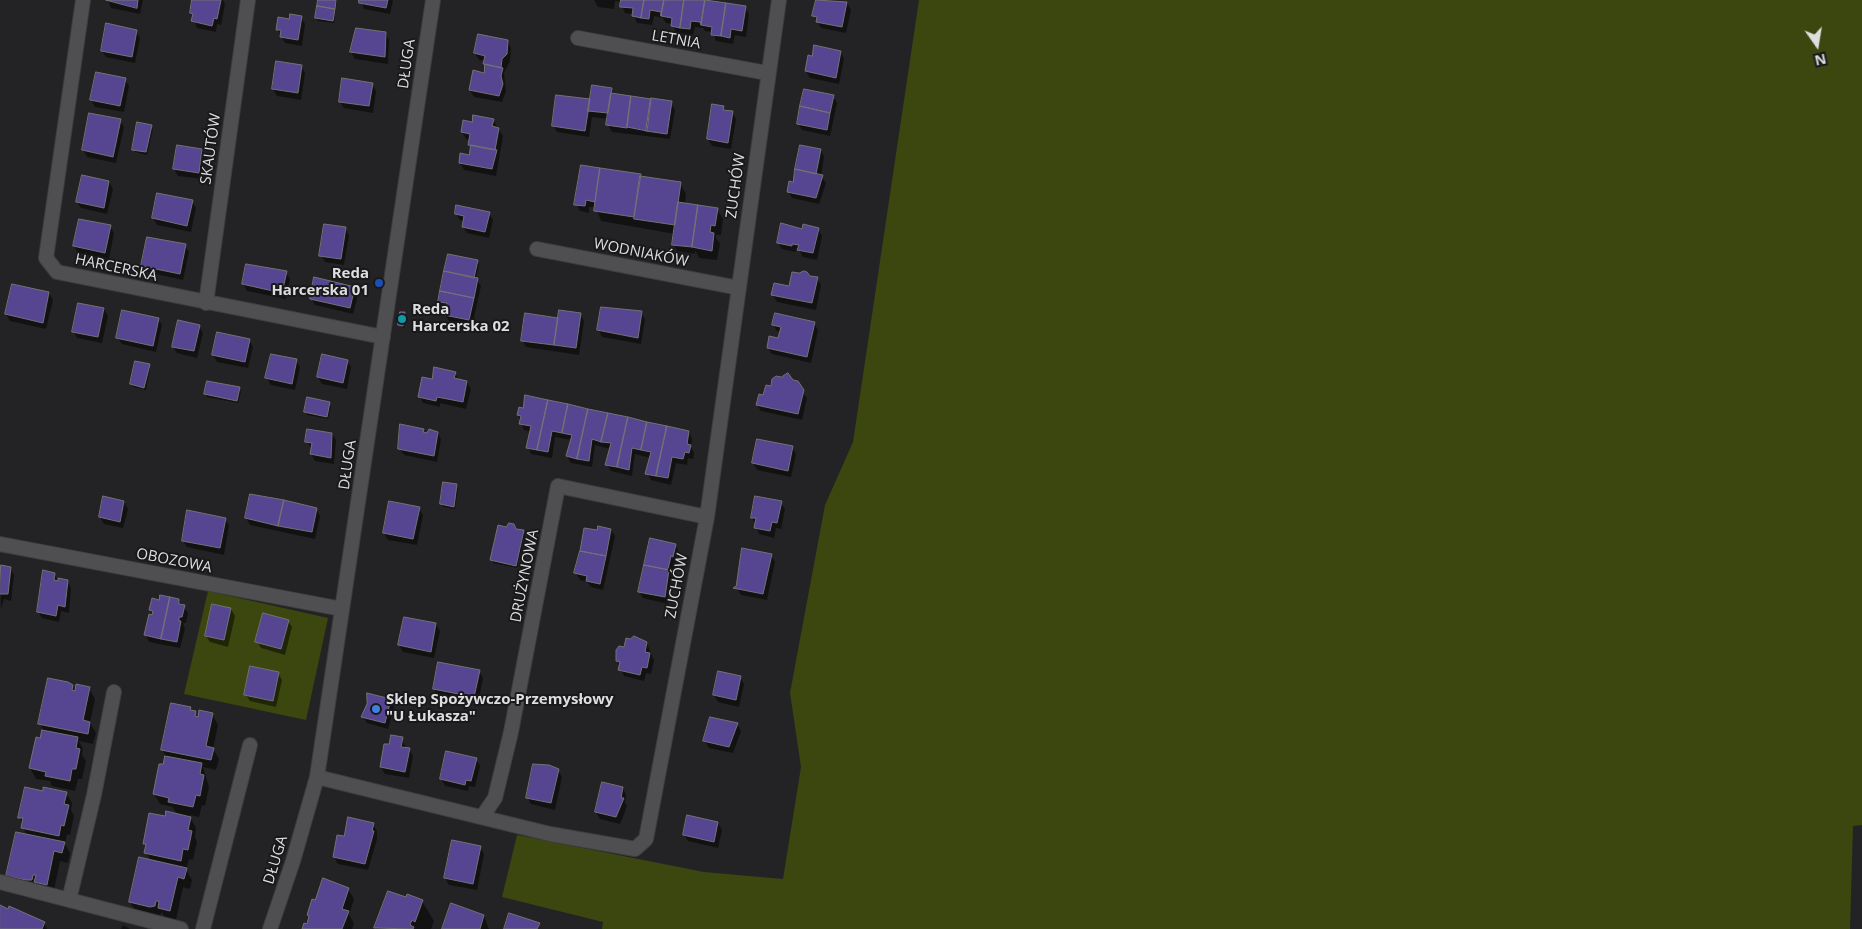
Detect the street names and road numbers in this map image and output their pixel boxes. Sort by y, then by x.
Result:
street label: LETNIA [650,27,702,53]
street label: DŁUGA [395,38,419,90]
street label: SKAUTÓW [197,112,225,186]
street label: ZUCHÓW [723,152,749,220]
street label: WODNIAKÓW [592,235,690,271]
street label: HARCERSKA [73,250,159,286]
street label: DŁUGA [336,439,360,491]
street label: DRUŻYNOWA [507,528,543,624]
street label: OBOZOWA [135,545,213,577]
street label: ZUCHÓW [662,552,692,620]
street label: DŁUGA [260,833,292,887]

